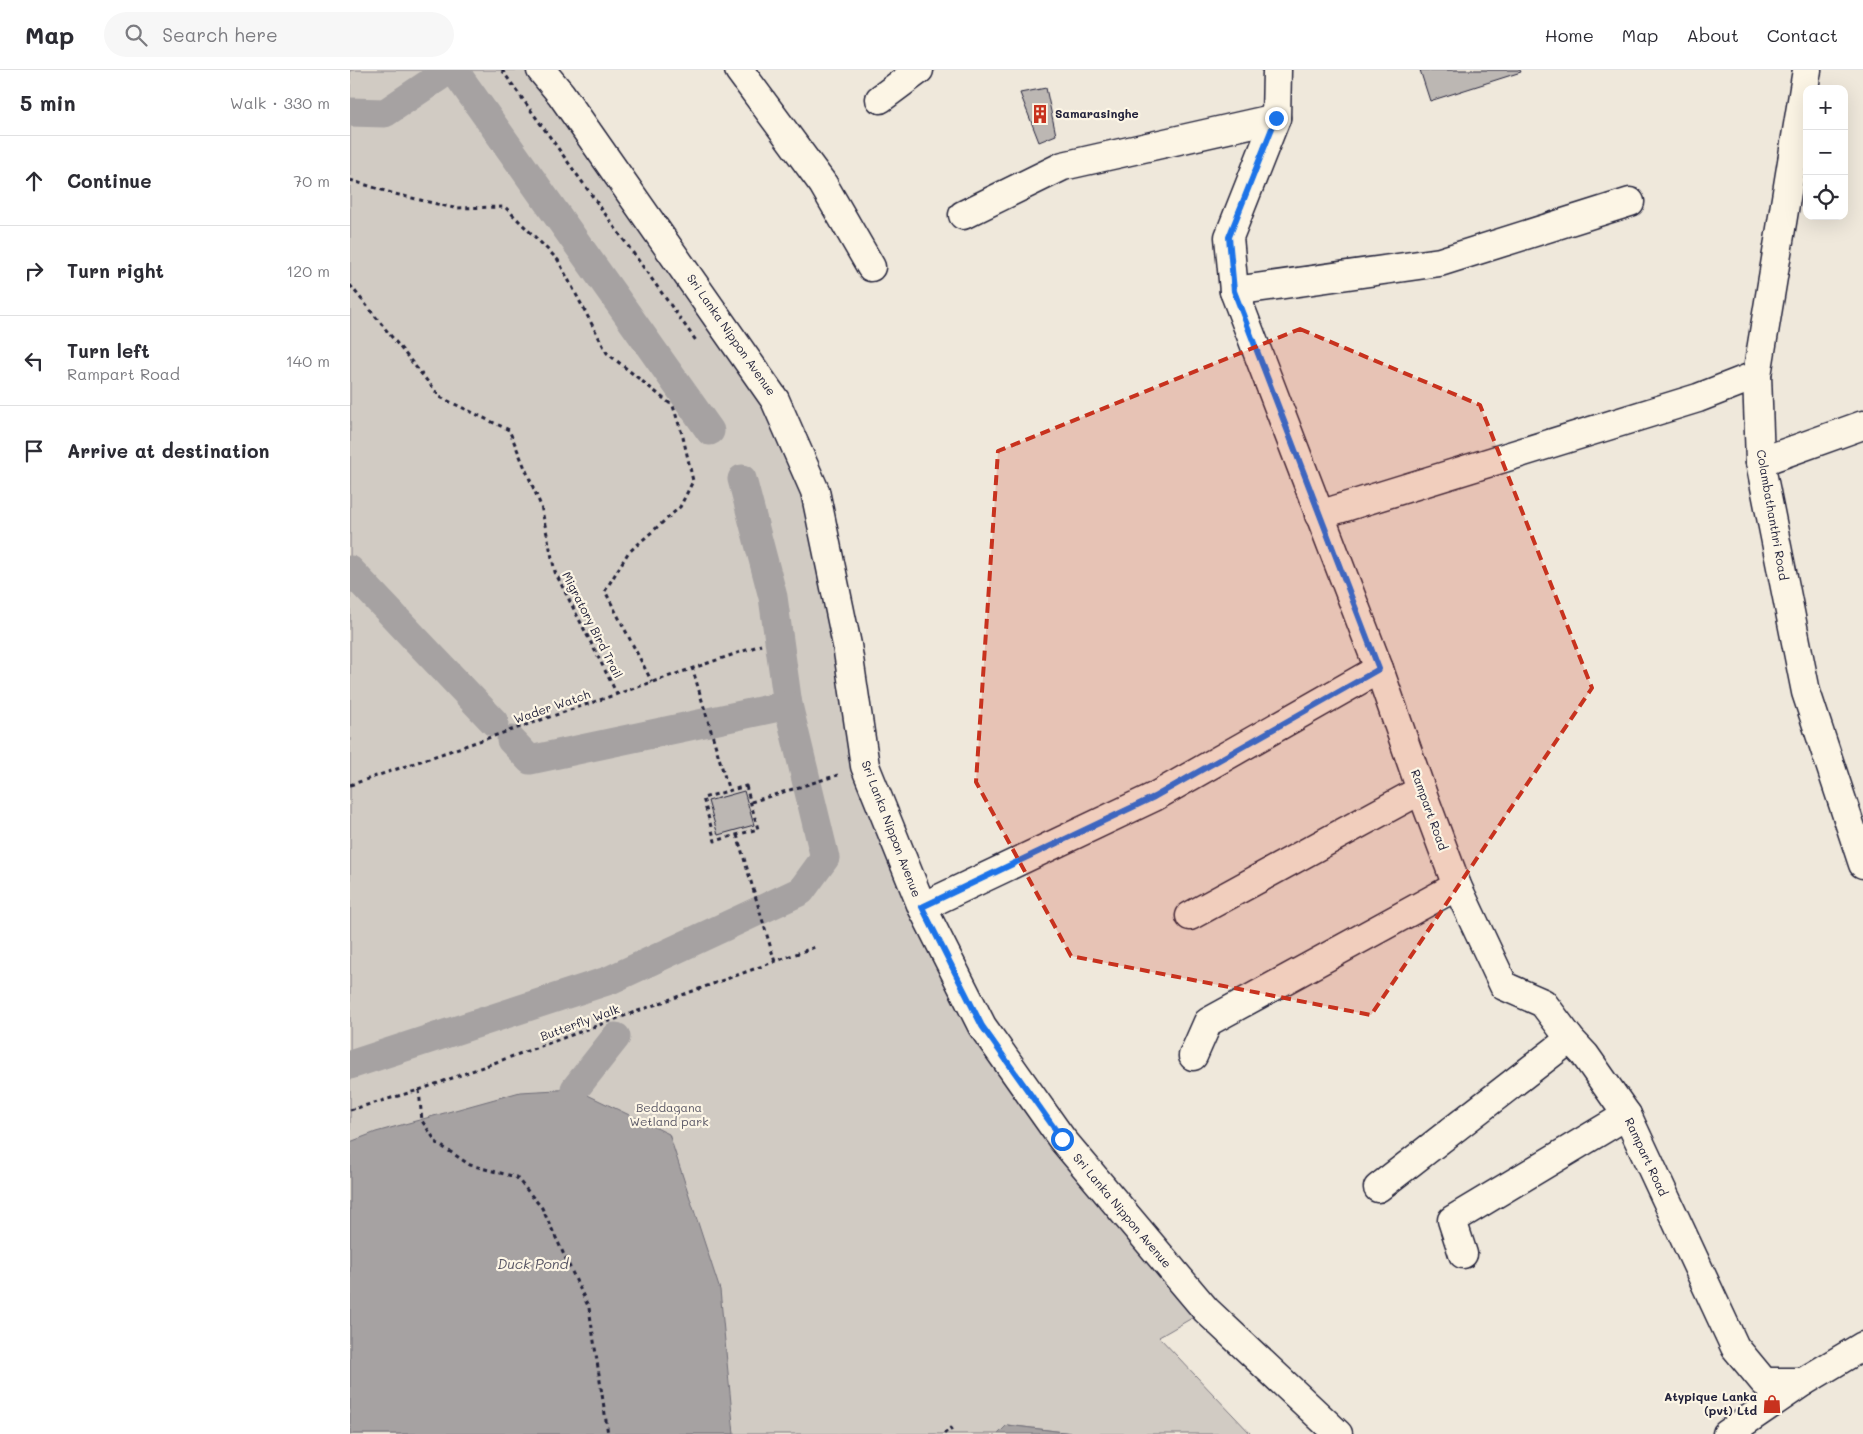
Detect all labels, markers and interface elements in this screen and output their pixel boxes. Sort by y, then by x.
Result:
search box [104,12,454,57]
text: Map [25,19,74,50]
icon: search [122,21,150,49]
text: Search here [162,22,278,47]
text: Home [1545,23,1594,47]
text: Map [1622,23,1658,47]
text: About [1686,23,1739,47]
text: Contact [1767,23,1838,47]
map controls [1803,85,1848,220]
button: + [1803,85,1848,130]
text: 5 min [20,89,76,116]
text: Walk · 330 m [230,92,330,113]
building icon: Samarasinghe [1029,103,1051,125]
place label: Samarasinghe [1055,105,1139,121]
route end [1265,107,1288,130]
button: − [1803,130,1848,175]
icon: ahead [20,167,48,195]
text: Continue [67,168,152,193]
text: 70 m [293,170,330,191]
button: locate [1803,175,1848,220]
icon: right [20,257,48,285]
text: Turn right [67,258,164,283]
text: 120 m [286,260,330,281]
street label: Sri Lanka Nippon Avenue [684,270,780,398]
text: Turn left [67,338,150,363]
icon: left [20,347,48,375]
text: 140 m [286,350,330,371]
text: Rampart Road [67,363,180,384]
icon: arrive [20,437,48,465]
text: Arrive at destination [67,438,270,463]
street label: Colambathanthri Road [1754,448,1792,582]
street label: Migratory Bird Trail [559,568,627,681]
street label: Wader Watch [511,685,592,727]
street label: Sri Lanka Nippon Avenue [859,758,925,899]
street label: Rampart Road [1408,767,1452,853]
street label: Butterfly Walk [538,1000,621,1044]
park label: Beddagana Wetland park [629,1099,709,1129]
street label: Rampart Road [1622,1115,1672,1199]
route start [1051,1128,1074,1151]
street label: Sri Lanka Nippon Avenue [1070,1150,1175,1271]
water label: Duck Pond [498,1254,570,1273]
place label: Atypique Lanka (pvt) Ltd [1664,1388,1757,1418]
shop icon: Atypique Lanka (pvt) Ltd [1761,1393,1783,1415]

